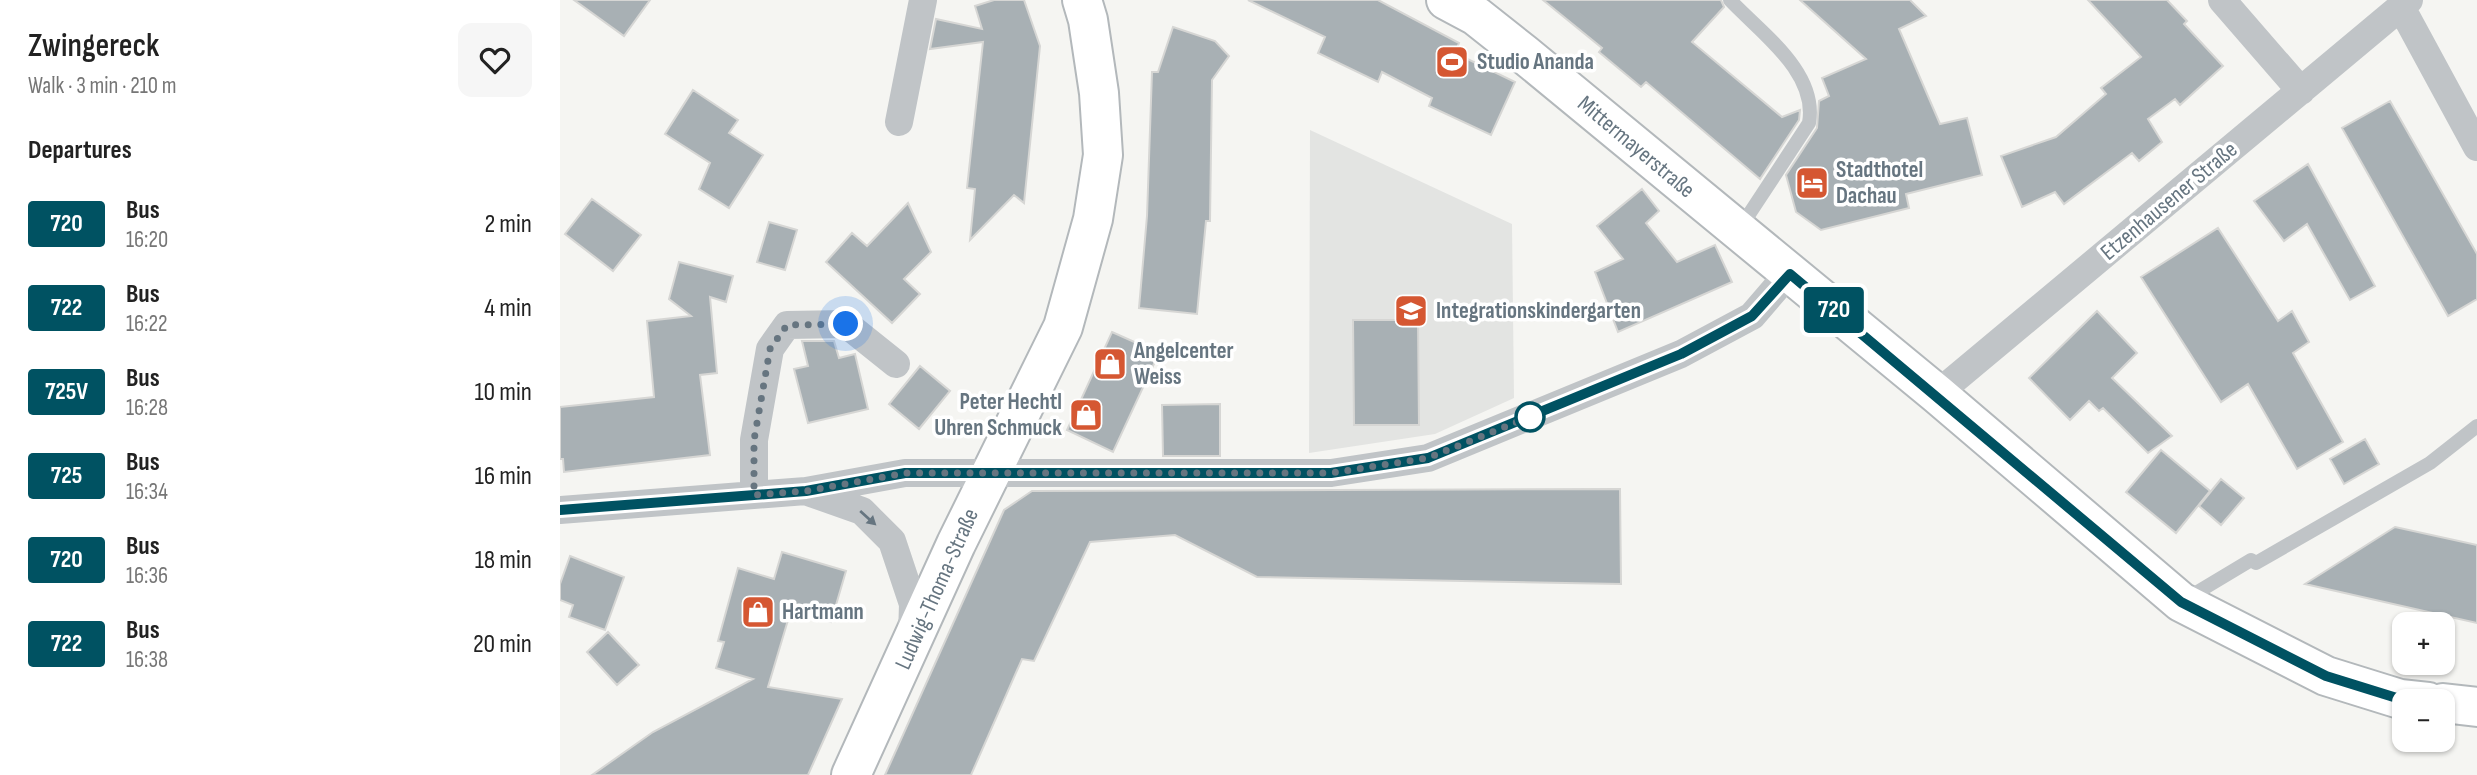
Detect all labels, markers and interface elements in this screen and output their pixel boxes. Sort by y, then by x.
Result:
button: heart [458,23,532,97]
text: Zwingereck [28,26,159,66]
sports icon: Studio Ananda [1433,43,1471,81]
place label: Studio Ananda [1477,48,1594,76]
text: Walk · 3 min · 210 m [28,72,177,100]
street label: Mittermayerstraße [1572,90,1700,204]
text: Departures [28,135,132,166]
street label: Etzenhausener Straße [2095,136,2243,266]
place label: Stadthotel Dachau [1836,156,1923,210]
hotel icon: Stadthotel Dachau [1793,164,1831,202]
text: Bus [126,195,160,226]
text: 720 [50,209,83,238]
text: 2 min [484,209,532,240]
text: 16:20 [126,226,168,254]
text: Bus [126,279,160,310]
line badge: 720 [1794,287,1874,333]
school or university icon: Integrationskindergarten [1392,292,1430,330]
text: 722 [51,293,82,322]
text: 4 min [484,293,532,324]
text: 720 [1818,295,1850,324]
place label: Integrationskindergarten [1436,297,1641,325]
your location [828,306,863,341]
text: 16:22 [126,310,167,338]
place label: Angelcenter Weiss [1133,337,1234,391]
shop icon: Angelcenter Weiss [1091,345,1129,383]
text: Bus [126,363,160,394]
text: 725V [45,377,88,406]
text: 10 min [475,377,532,408]
place label: Peter Hechtl Uhren Schmuck [934,388,1062,442]
text: 16:28 [126,394,168,422]
shop icon: Peter Hechtl Uhren Schmuck [1067,396,1105,434]
unlabelled marker [1515,402,1545,432]
text: Bus [126,447,160,478]
text: 725 [51,461,82,490]
text: 16 min [475,461,532,492]
text: 16:34 [126,478,168,506]
street label: Ludwig-Thoma-Straße [889,504,985,674]
one-way arrow [859,510,877,526]
text: Bus [126,531,160,562]
text: 720 [50,545,83,574]
text: 18 min [475,545,532,576]
text: 16:36 [126,562,168,590]
shop icon: Hartmann [739,593,777,631]
place label: Hartmann [782,598,864,626]
map controls [2392,612,2455,752]
button: + [2392,612,2455,675]
text: Bus [126,615,160,646]
text: 722 [51,629,82,658]
text: 20 min [473,629,532,660]
text: 16:38 [126,646,168,674]
button: − [2392,689,2455,752]

